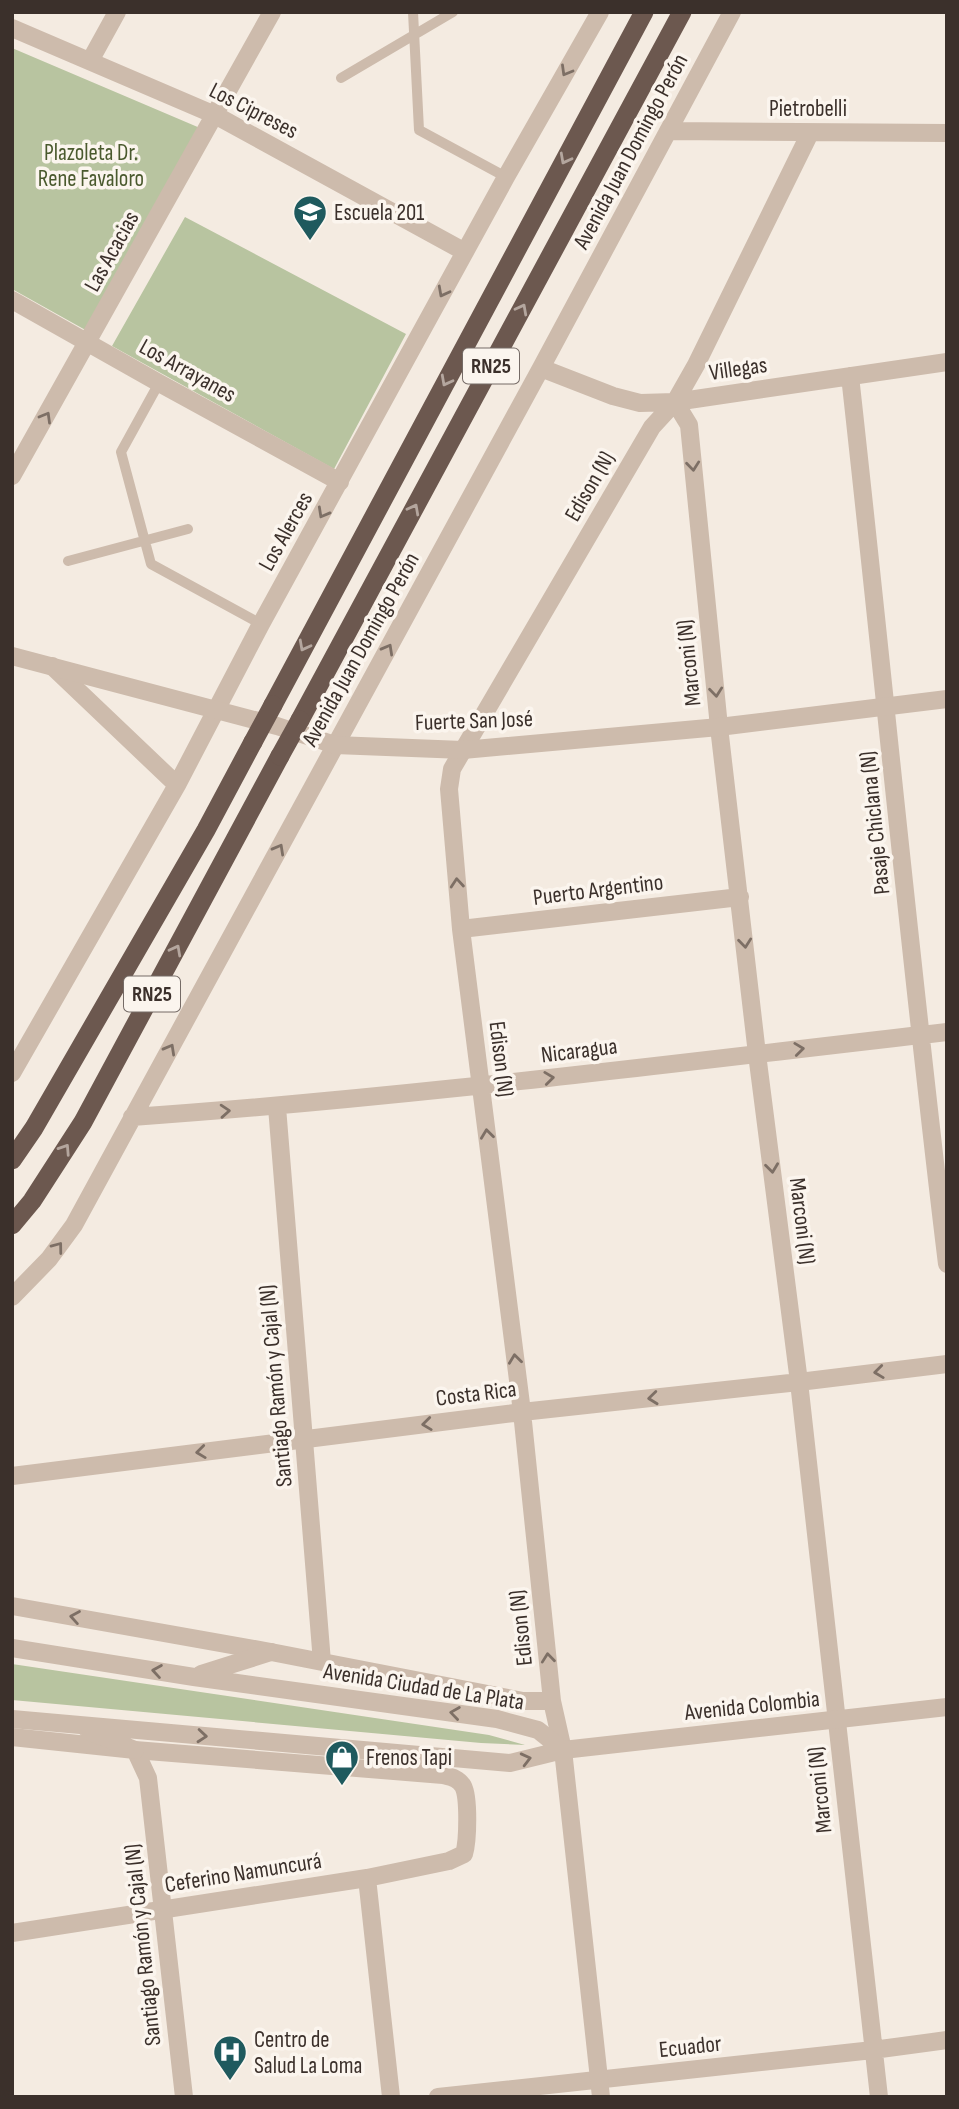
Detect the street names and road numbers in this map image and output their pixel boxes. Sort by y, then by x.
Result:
street label: Avenida Juan Domingo Perón [567,49,694,255]
street label: Los Cipreses [204,77,303,145]
street label: Pietrobelli [769,95,847,123]
street label: Las Acacias [78,206,145,297]
street label: Los Arrayanes [134,333,241,409]
road number: RN25 [463,348,519,384]
street label: Villegas [707,351,769,387]
street label: Edison (N) [559,447,621,526]
street label: Los Alerces [253,487,319,576]
street label: Avenida Juan Domingo Perón [296,548,426,752]
street label: Marconi (N) [671,618,707,708]
street label: Fuerte San José [415,705,534,737]
street label: Pasaje Chiclana (N) [854,750,896,896]
street label: Puerto Argentino [532,868,665,912]
road number: RN25 [124,976,180,1012]
street label: Edison (N) [482,1020,520,1099]
street label: Nicaragua [539,1032,619,1070]
street label: Marconi (N) [783,1176,821,1266]
street label: Santiago Ramón y Cajal (N) [253,1284,299,1488]
street label: Costa Rica [434,1375,518,1413]
street label: Edison (N) [503,1589,539,1667]
street label: Avenida Ciudad de La Plata [321,1657,526,1717]
street label: Avenida Colombia [682,1685,821,1727]
street label: Marconi (N) [802,1745,838,1835]
street label: Santiago Ramón y Cajal (N) [118,1843,168,2047]
street label: Ceferino Namuncurá [163,1847,323,1899]
street label: Ecuador [657,2030,723,2064]

